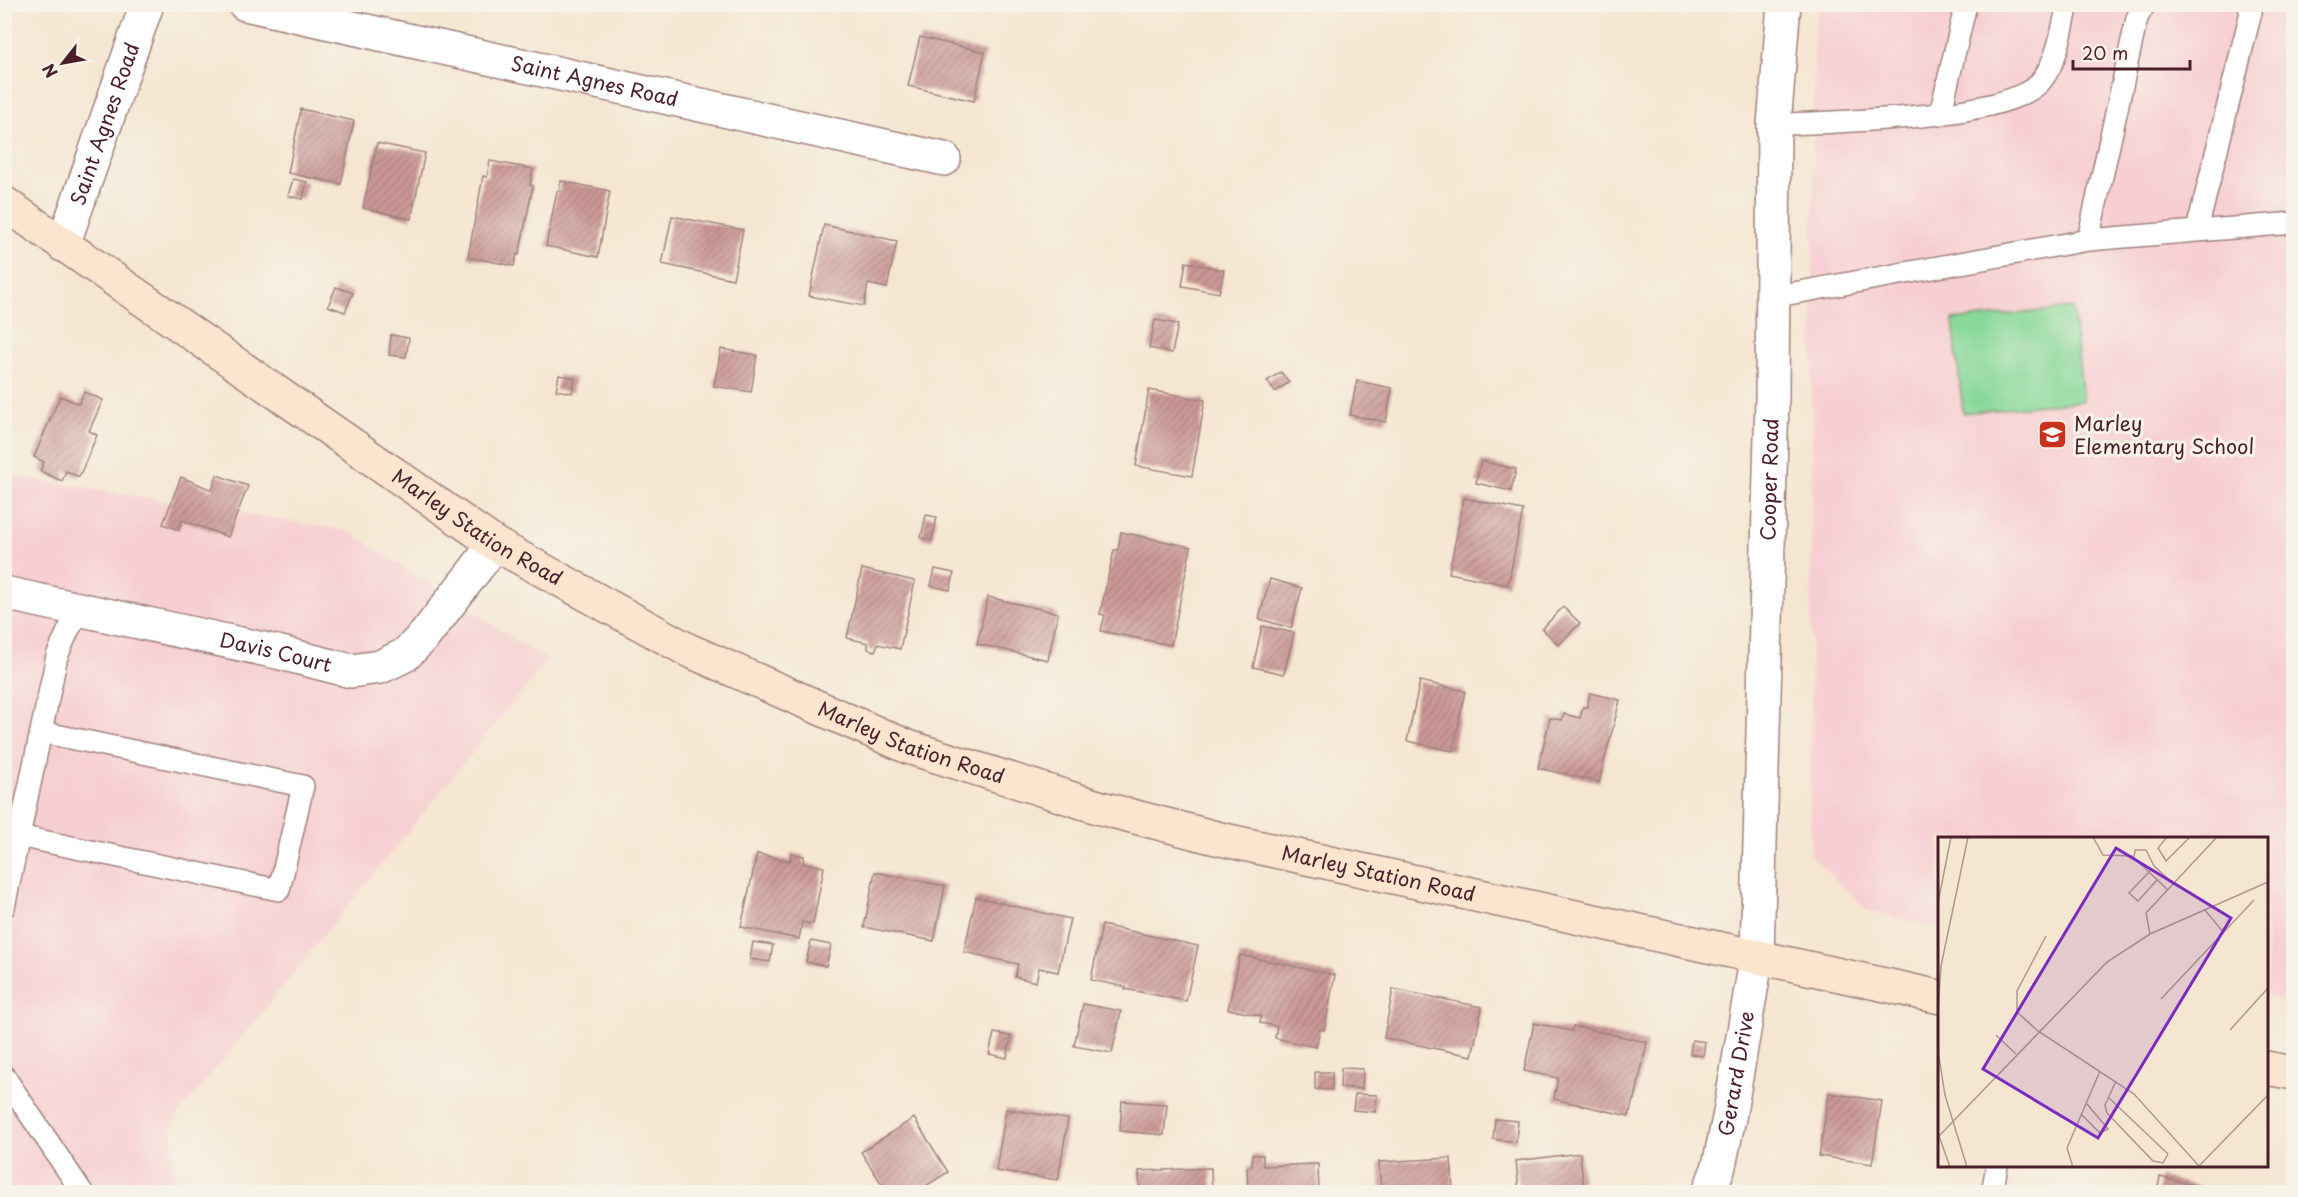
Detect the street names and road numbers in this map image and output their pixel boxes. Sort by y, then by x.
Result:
street label: Saint Agnes Road [62,38,146,209]
street label: Saint Agnes Road [508,47,681,114]
street label: Cooper Road [1752,418,1785,541]
street label: Marley Station Road [386,461,568,592]
street label: Davis Court [217,624,335,679]
street label: Marley Station Road [813,693,1009,791]
street label: Marley Station Road [1279,837,1478,909]
street label: Gerard Drive [1710,1009,1761,1139]

